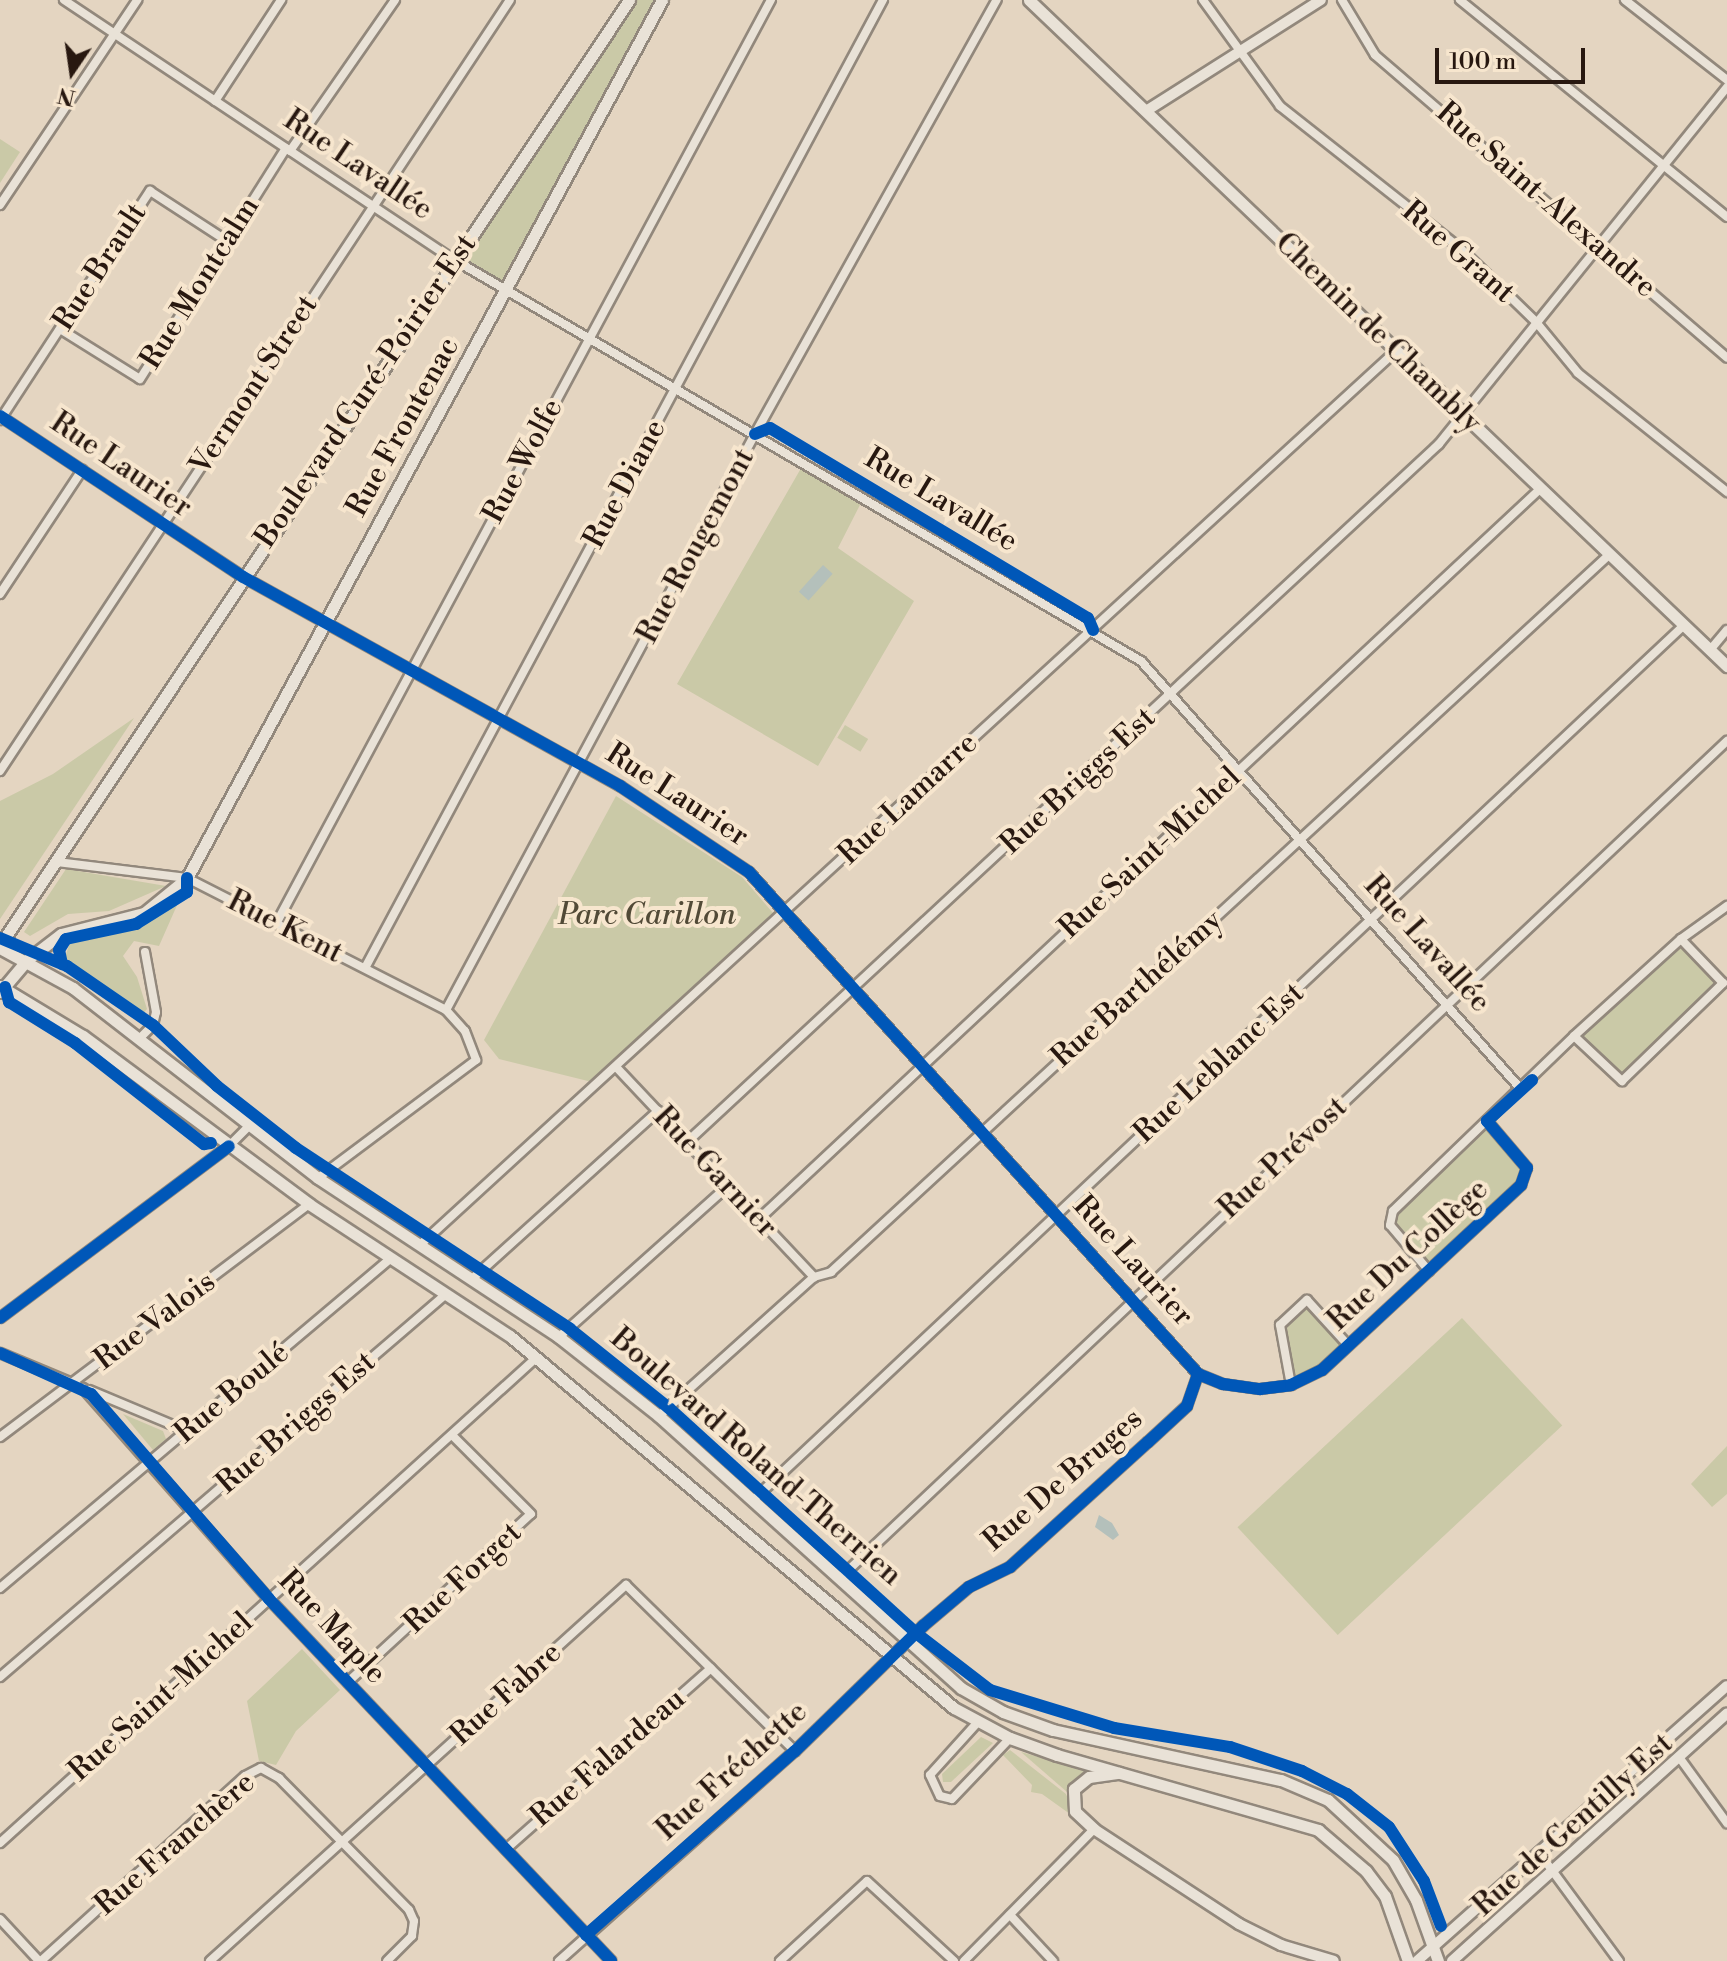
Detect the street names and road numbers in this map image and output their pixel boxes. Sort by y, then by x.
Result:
street label: Rue Saint-Alexandre [1429,95,1663,305]
street label: Rue Lavallée [277,102,439,228]
street label: Rue Montcalm [133,190,267,376]
street label: Rue Grant [1394,193,1522,311]
street label: Rue Brault [45,196,155,338]
street label: Chemin de Chambly [1267,225,1489,441]
street label: Boulevard Curé-Poirier Est [248,228,484,554]
street label: Vermont Street [183,288,325,482]
street label: Rue Frontenac [339,331,467,523]
street label: Rue Wolfe [475,393,571,529]
street label: Rue Laurier [43,405,199,525]
street label: Rue Diane [576,413,674,555]
street label: Rue Lavallée [858,440,1024,560]
street label: Rue Rougemont [630,442,762,650]
street label: Rue Briggs Est [993,700,1163,862]
street label: Rue Lamarre [831,725,985,873]
street label: Rue Laurier [599,736,755,854]
street label: Rue Saint-Michel [1052,760,1248,946]
street label: Rue Lavallée [1356,868,1498,1020]
street label: Rue Kent [221,883,349,971]
street label: Rue Barthélémy [1044,903,1230,1075]
street label: Rue Leblanc Est [1127,975,1311,1151]
street label: Rue Prévost [1211,1089,1355,1227]
street label: Rue Garnier [645,1099,785,1245]
street label: Rue Du Collège [1320,1171,1496,1339]
street label: Rue Laurier [1065,1188,1201,1334]
street label: Rue Valois [87,1264,223,1378]
street label: Boulevard Roland-Therrien [603,1321,909,1593]
street label: Rue Boulé [167,1335,297,1451]
street label: Rue Briggs Est [209,1344,383,1502]
street label: Rue De Bruges [976,1401,1150,1559]
street label: Rue Forget [397,1515,529,1641]
street label: Rue Maple [270,1563,394,1691]
street label: Rue Saint-Michel [62,1605,260,1789]
street label: Rue Fabre [443,1635,569,1753]
street label: Rue Falardeau [523,1681,693,1835]
street label: Rue Fréchette [649,1694,815,1848]
street label: Rue de Gentilly Est [1466,1726,1680,1924]
street label: Rue Franchère [88,1765,262,1923]

